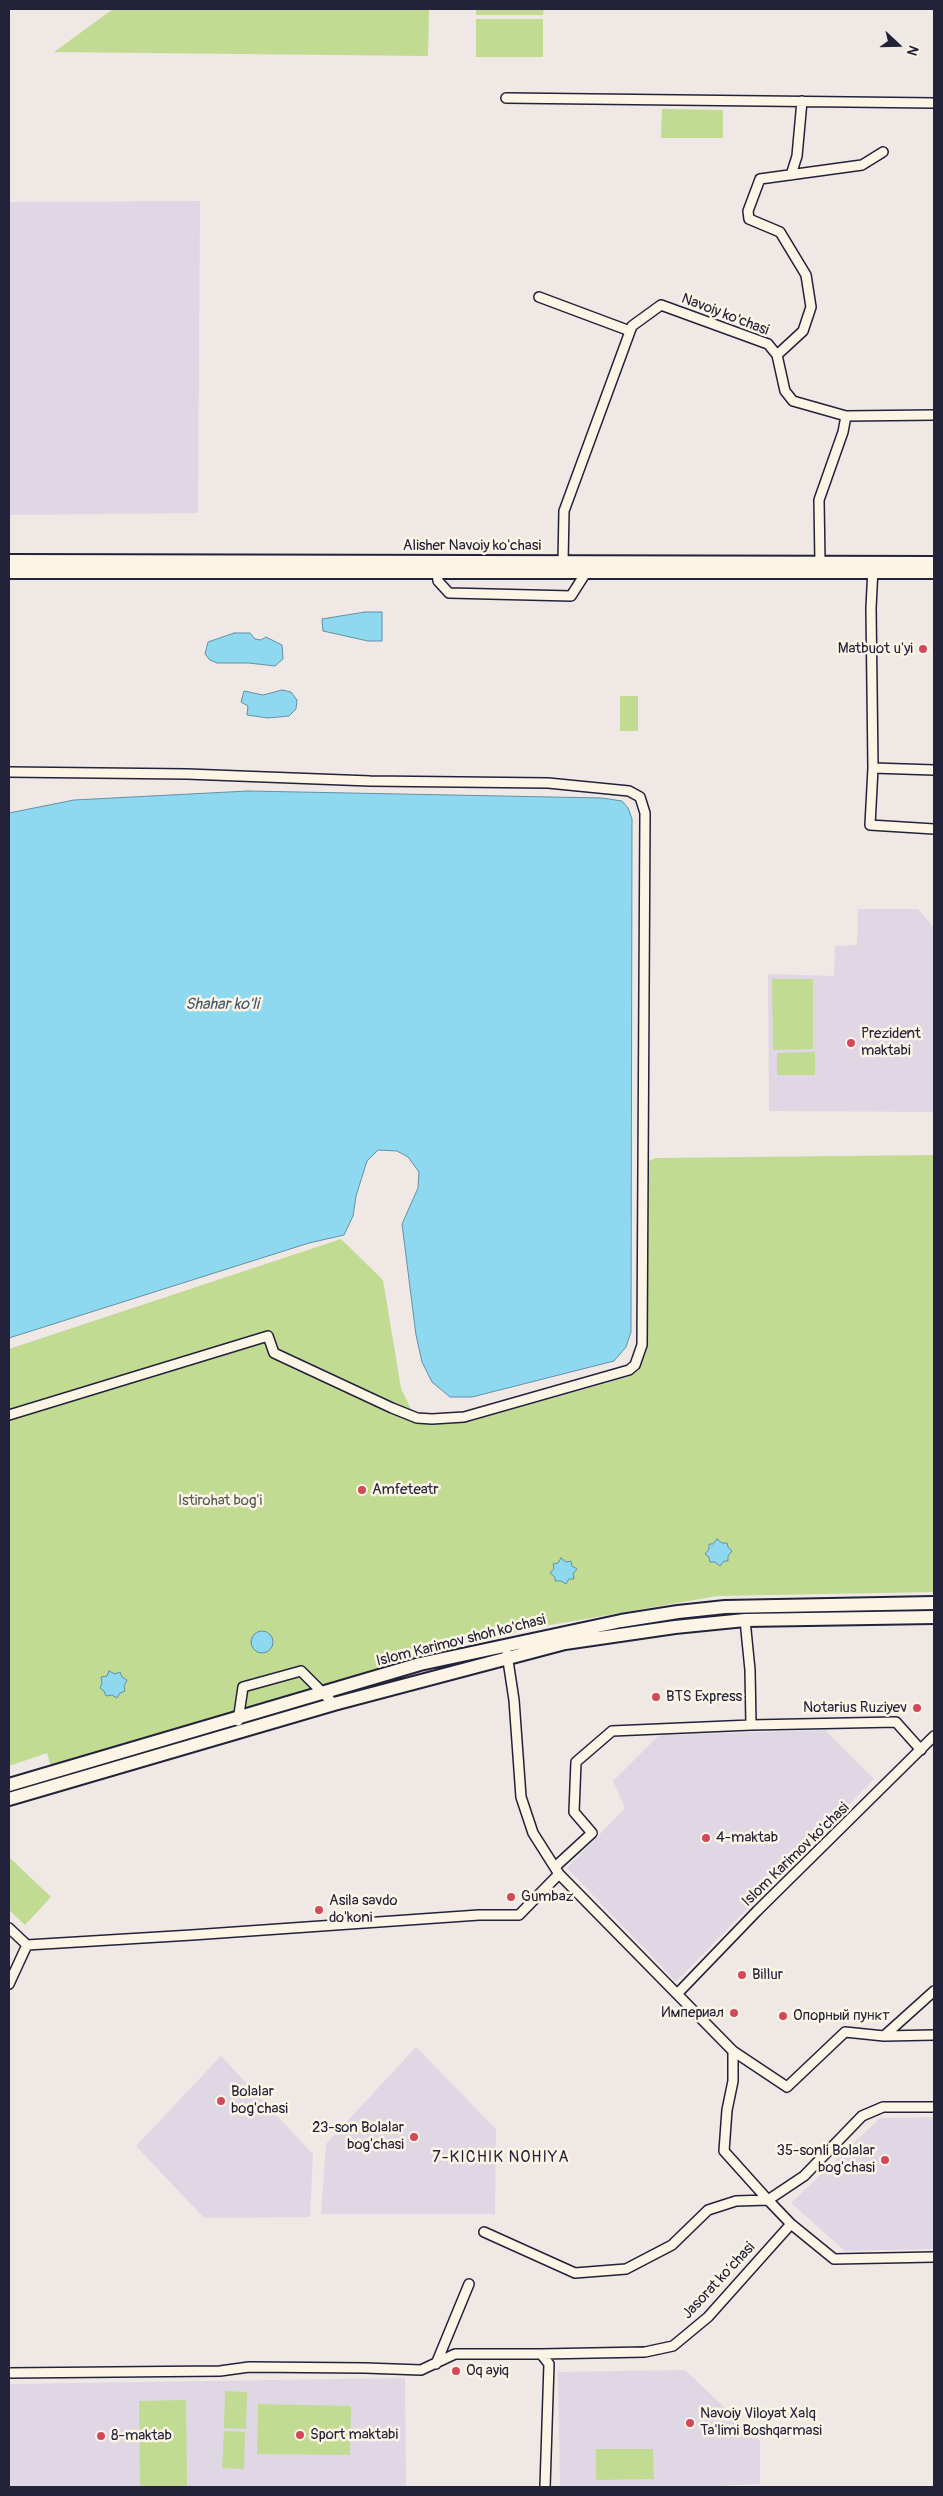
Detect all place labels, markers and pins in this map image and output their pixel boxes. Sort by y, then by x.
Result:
place label: Matbuot u'yi [838,640,913,658]
marker: Matbuot u'yi [917,643,929,655]
place label: Prezident maktabi [861,1025,921,1060]
marker: Prezident maktabi [845,1037,857,1049]
place label: Amfeteatr [372,1481,439,1499]
marker: Amfeteatr [356,1484,368,1496]
place label: BTS Express [666,1688,742,1706]
marker: BTS Express [650,1691,662,1703]
place label: Notarius Ruziyev [803,1699,907,1717]
marker: Notarius Ruziyev [911,1702,923,1714]
place label: 4-maktab [716,1829,778,1847]
marker: 4-maktab [700,1832,712,1844]
place label: Gumbaz [521,1888,574,1906]
marker: Gumbaz [505,1891,517,1903]
place label: Asila savdo do'koni [329,1892,397,1927]
marker: Asila savdo do'koni [313,1904,325,1916]
place label: Billur [752,1966,783,1984]
marker: Billur [736,1969,748,1981]
place label: Империал [661,2004,724,2022]
marker: Империал [728,2007,740,2019]
place label: Опорный пункт [793,2007,890,2025]
marker: Опорный пункт [777,2010,789,2022]
place label: Bolalar bog'chasi [231,2083,288,2118]
marker: Bolalar bog'chasi [215,2095,227,2107]
place label: 23-son Bolalar bog'chasi [312,2119,404,2154]
marker: 23-son Bolalar bog'chasi [408,2131,420,2143]
place label: 35-sonli Bolalar bog'chasi [777,2142,875,2177]
marker: 35-sonli Bolalar bog'chasi [879,2154,891,2166]
place label: Oq ayiq [466,2362,509,2380]
marker: Oq ayiq [450,2365,462,2377]
place label: Navoiy Viloyat Xalq Ta'limi Boshqarmasi [700,2405,822,2440]
marker: Navoiy Viloyat Xalq Ta'limi Boshqarmasi [684,2417,696,2429]
place label: Sport maktabi [310,2426,398,2444]
place label: 8-maktab [111,2427,172,2445]
marker: Sport maktabi [294,2429,306,2441]
marker: 8-maktab [95,2430,107,2442]

